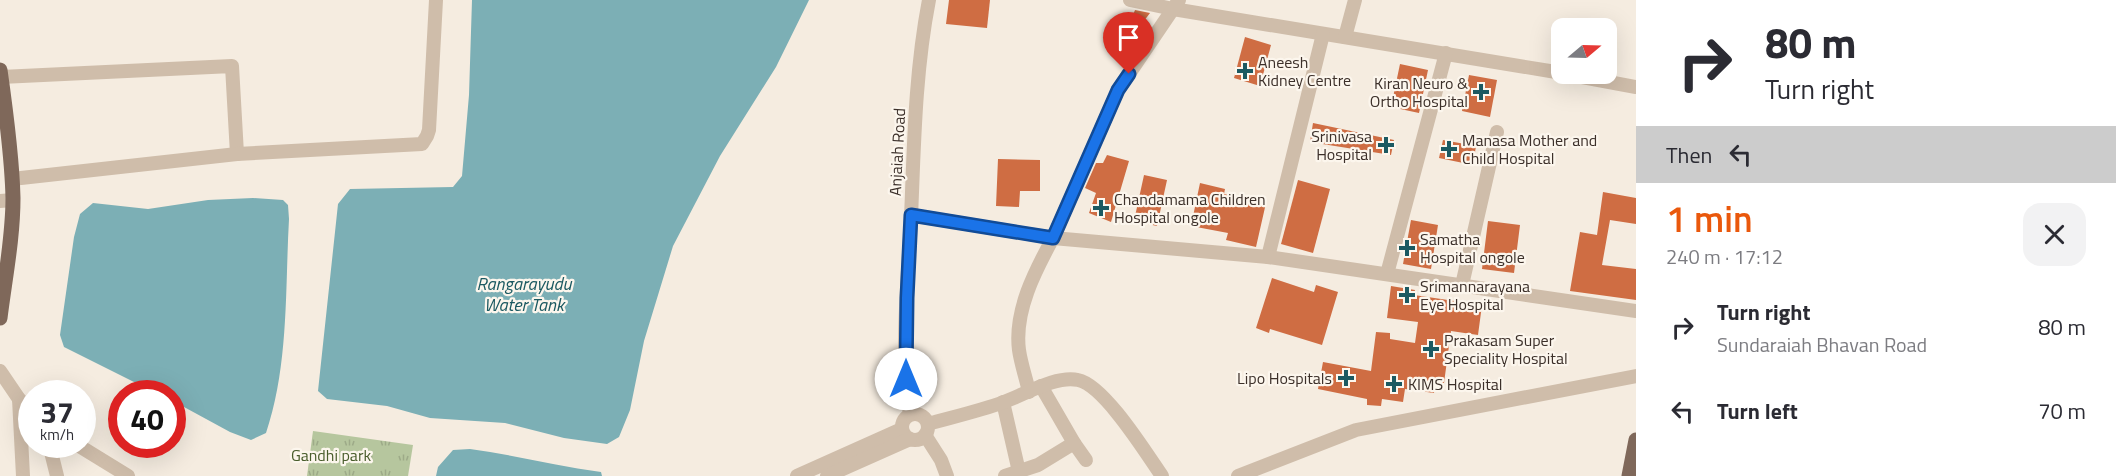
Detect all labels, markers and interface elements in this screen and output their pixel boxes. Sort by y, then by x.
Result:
text: 80 m [1765,10,1857,74]
pin [1103,12,1154,74]
north arrow [1551,18,1617,84]
map controls [1551,18,1617,84]
icon: arrive [1112,21,1145,54]
icon: right [1666,24,1744,102]
place label: Aneesh Kidney Centre [1258,50,1351,92]
marker: Aneesh Kidney Centre [1236,62,1254,80]
text: Turn right [1765,68,1874,109]
place label: Kiran Neuro & Ortho Hospital [1370,71,1468,113]
marker: Kiran Neuro & Ortho Hospital [1472,83,1490,101]
street label: Anjaiah Road [883,107,911,197]
place label: Srinivasa Hospital [1311,124,1372,166]
place label: Manasa Mother and Child Hospital [1462,128,1597,170]
marker: Srinivasa Hospital [1377,136,1395,154]
text: Then [1666,138,1712,172]
icon: left [1724,138,1757,171]
marker: Manasa Mother and Child Hospital [1440,140,1458,158]
place label: Chandamama Children Hospital ongole [1114,187,1266,229]
text: 1 min [1666,191,1753,246]
marker: Chandamama Children Hospital ongole [1092,199,1110,217]
button: close [2023,203,2086,266]
place label: Samatha Hospital ongole [1420,227,1525,269]
marker: Samatha Hospital ongole [1398,239,1416,257]
text: 240 m · 17:12 [1666,241,1783,272]
water label: Rangarayudu Water Tank [476,270,573,318]
place label: Srimannarayana Eye Hospital [1420,274,1530,316]
marker: Srimannarayana Eye Hospital [1398,286,1416,304]
text: Turn right [1717,295,1811,329]
text: 80 m [2038,310,2086,344]
icon: right [1666,311,1699,344]
place label: Prakasam Super Speciality Hospital [1444,328,1568,370]
text: Sundaraiah Bhavan Road [1717,329,1927,360]
marker: Prakasam Super Speciality Hospital [1422,340,1440,358]
position arrow [874,347,938,411]
place label: Lipo Hospitals [1237,366,1332,390]
marker: Lipo Hospitals [1337,369,1355,387]
place label: KIMS Hospital [1408,372,1503,396]
marker: KIMS Hospital [1385,375,1403,393]
speed limit sign: 40 [108,380,186,458]
text: 37 [40,389,74,435]
text: Turn left [1717,394,1798,428]
text: 70 m [2038,394,2086,428]
icon: left [1666,395,1699,428]
text: km/h [40,423,74,446]
park label: Gandhi park [291,443,371,467]

